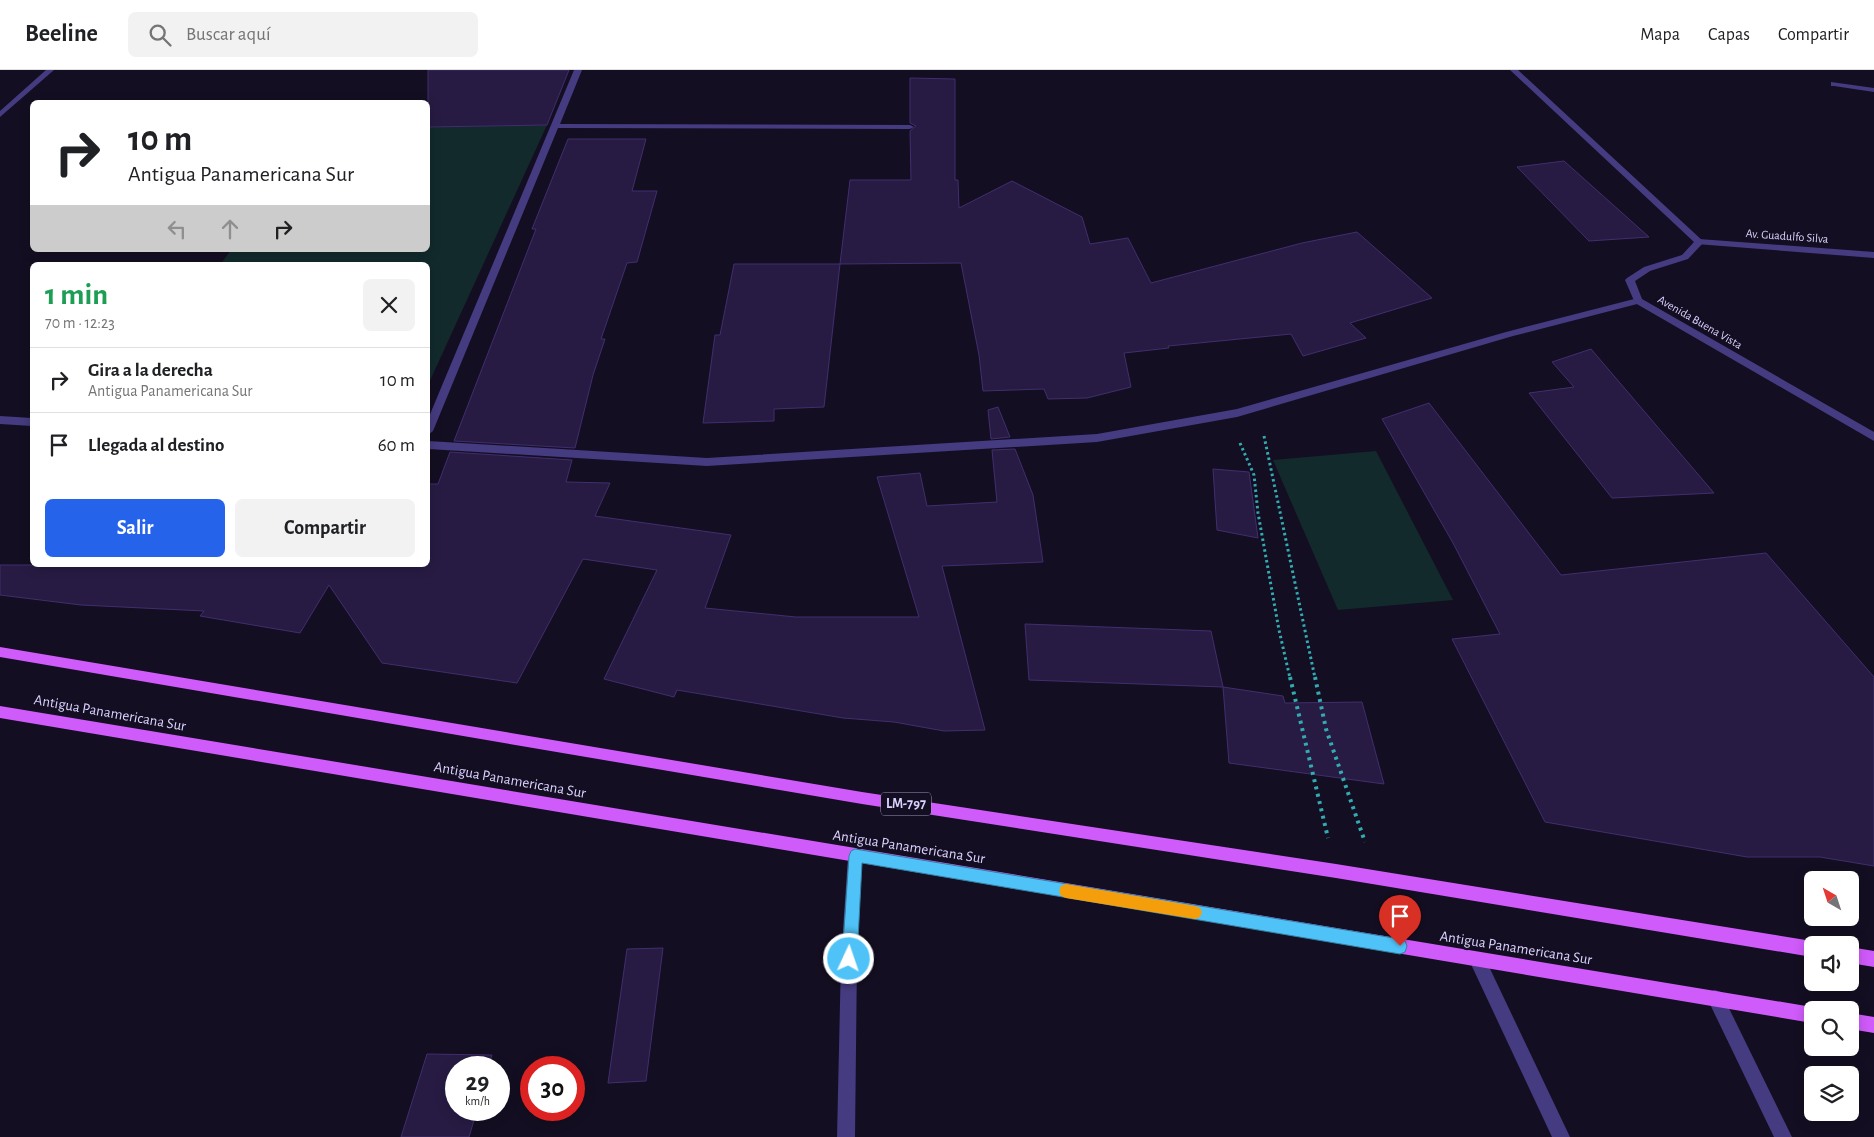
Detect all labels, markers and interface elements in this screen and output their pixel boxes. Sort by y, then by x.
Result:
search box [128,12,478,57]
icon: search [146,21,174,49]
text: Beeline [25,22,98,46]
text: Buscar aquí [186,25,271,44]
text: Mapa [1640,26,1680,44]
text: Capas [1708,26,1750,44]
text: Compartir [1778,26,1849,44]
icon: right [45,120,110,185]
text: 10 m [128,122,192,157]
text: Antigua Panamericana Sur [128,163,354,185]
icon: left [163,215,191,243]
icon: ahead [216,215,244,243]
icon: right [269,215,297,243]
street label: Av. Guadulfo Silva [1745,227,1829,245]
button: close [363,279,415,331]
text: 1 min [45,280,108,310]
street label: Avenida Buena Vista [1656,293,1745,351]
text: 70 m · 12:23 [45,315,115,331]
text: Gira a la derecha [88,361,213,380]
icon: right [45,366,73,394]
text: 10 m [380,371,415,390]
text: Antigua Panamericana Sur [88,383,252,399]
icon: arrive [45,431,73,459]
text: Llegada al destino [88,436,225,455]
text: 60 m [378,436,415,455]
button: Salir [45,499,225,557]
button: Compartir [235,499,415,557]
street label: Antigua Panamericana Sur [33,692,187,734]
street label: Antigua Panamericana Sur [433,759,587,801]
road number: LM-797 [881,792,931,816]
street label: Antigua Panamericana Sur [832,828,986,866]
north arrow [1804,871,1859,926]
map controls [1804,871,1859,1121]
pin [1379,895,1421,946]
icon: arrive [1386,902,1414,930]
street label: Antigua Panamericana Sur [1439,929,1593,967]
position arrow [822,932,874,984]
button: sound [1804,936,1859,991]
button: search [1804,1001,1859,1056]
speed limit sign: 30 [520,1056,585,1121]
button: layers [1804,1066,1859,1121]
text: 29 [466,1070,489,1095]
text: km/h [465,1095,490,1107]

